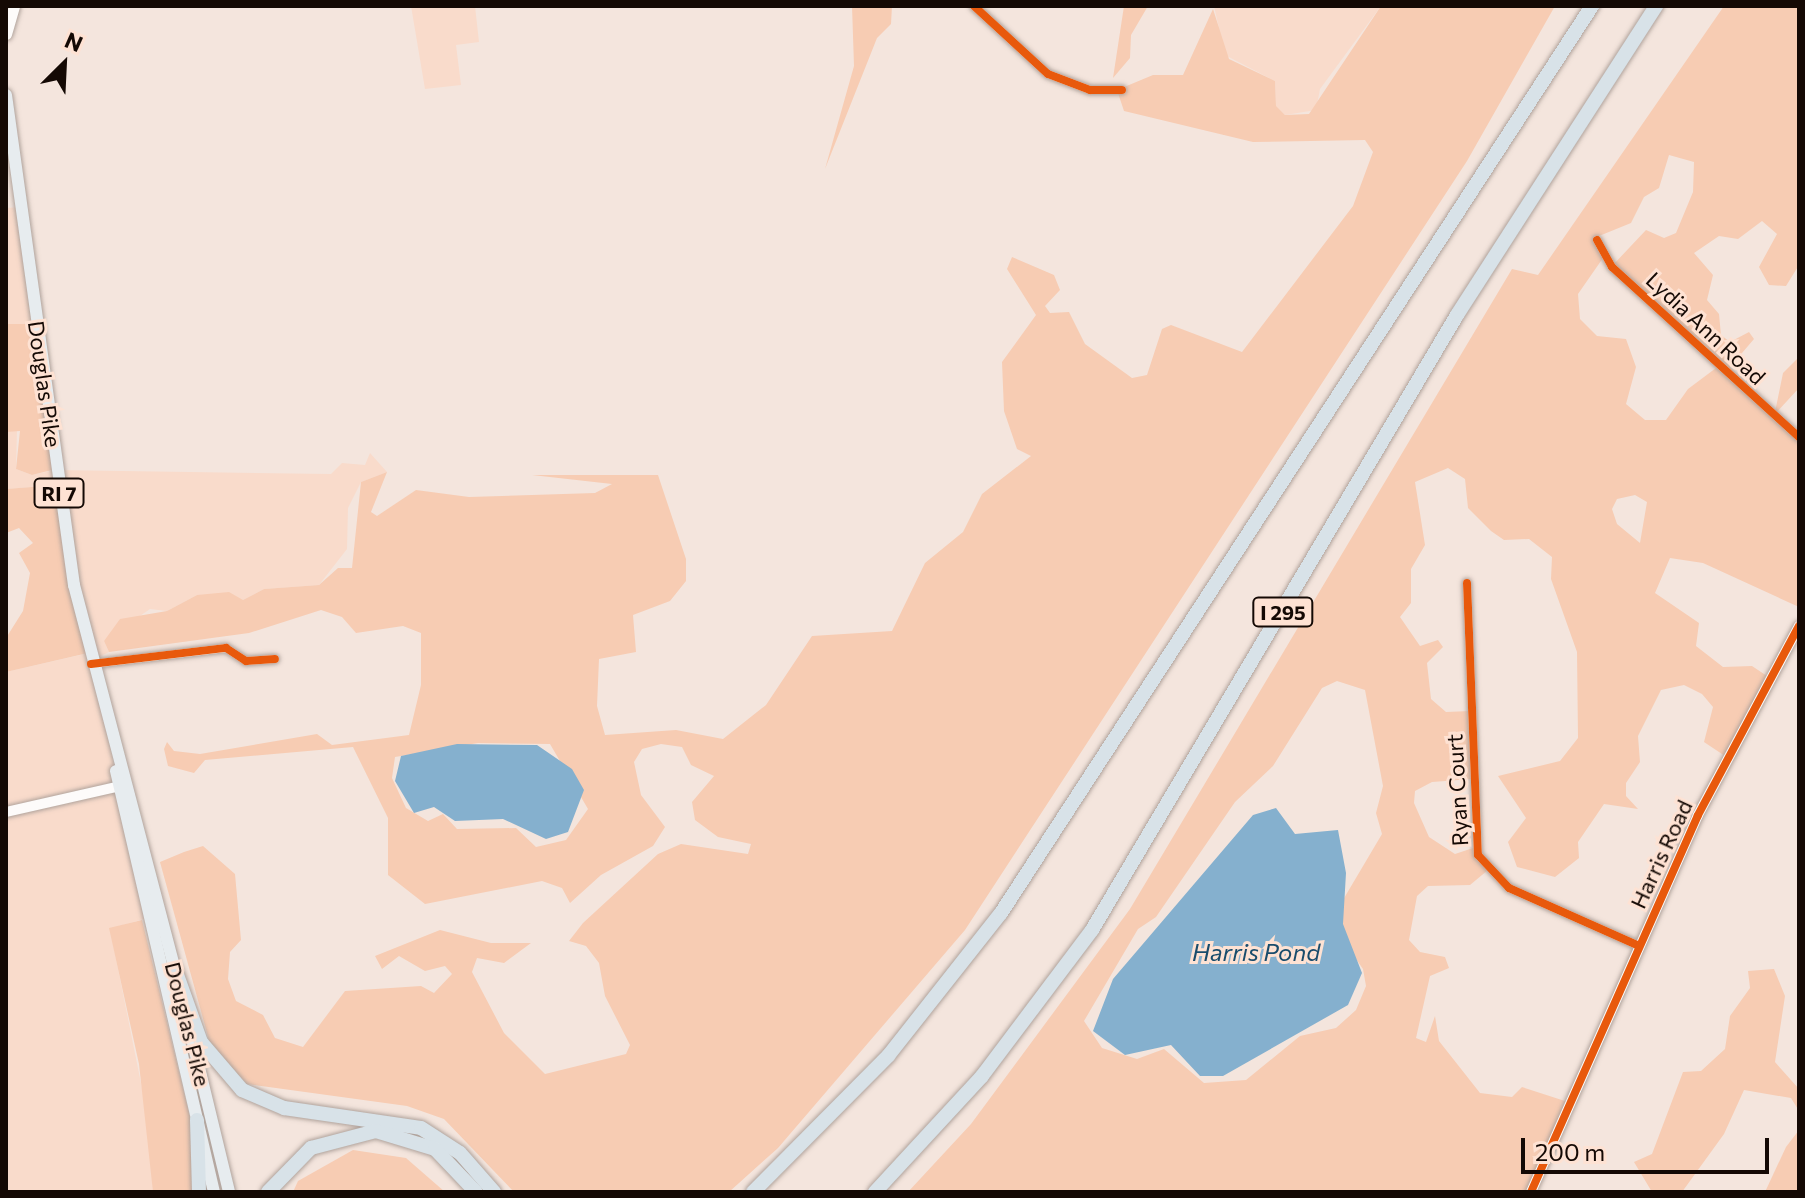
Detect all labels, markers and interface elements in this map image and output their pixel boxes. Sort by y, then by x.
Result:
north arrow [24,24,104,104]
text: N [61,26,87,57]
street label: Lydia Ann Road [1641,266,1771,390]
street label: Douglas Pike [23,319,67,449]
road number: RI 7 [33,477,85,509]
road number: I 295 [1251,596,1315,628]
street label: Ryan Court [1441,733,1473,847]
street label: Harris Road [1624,795,1698,913]
water label: Harris Pond [1192,938,1320,966]
street label: Douglas Pike [160,959,216,1089]
scale bar [1525,1122,1773,1172]
text: 200 m [1535,1137,1605,1166]

